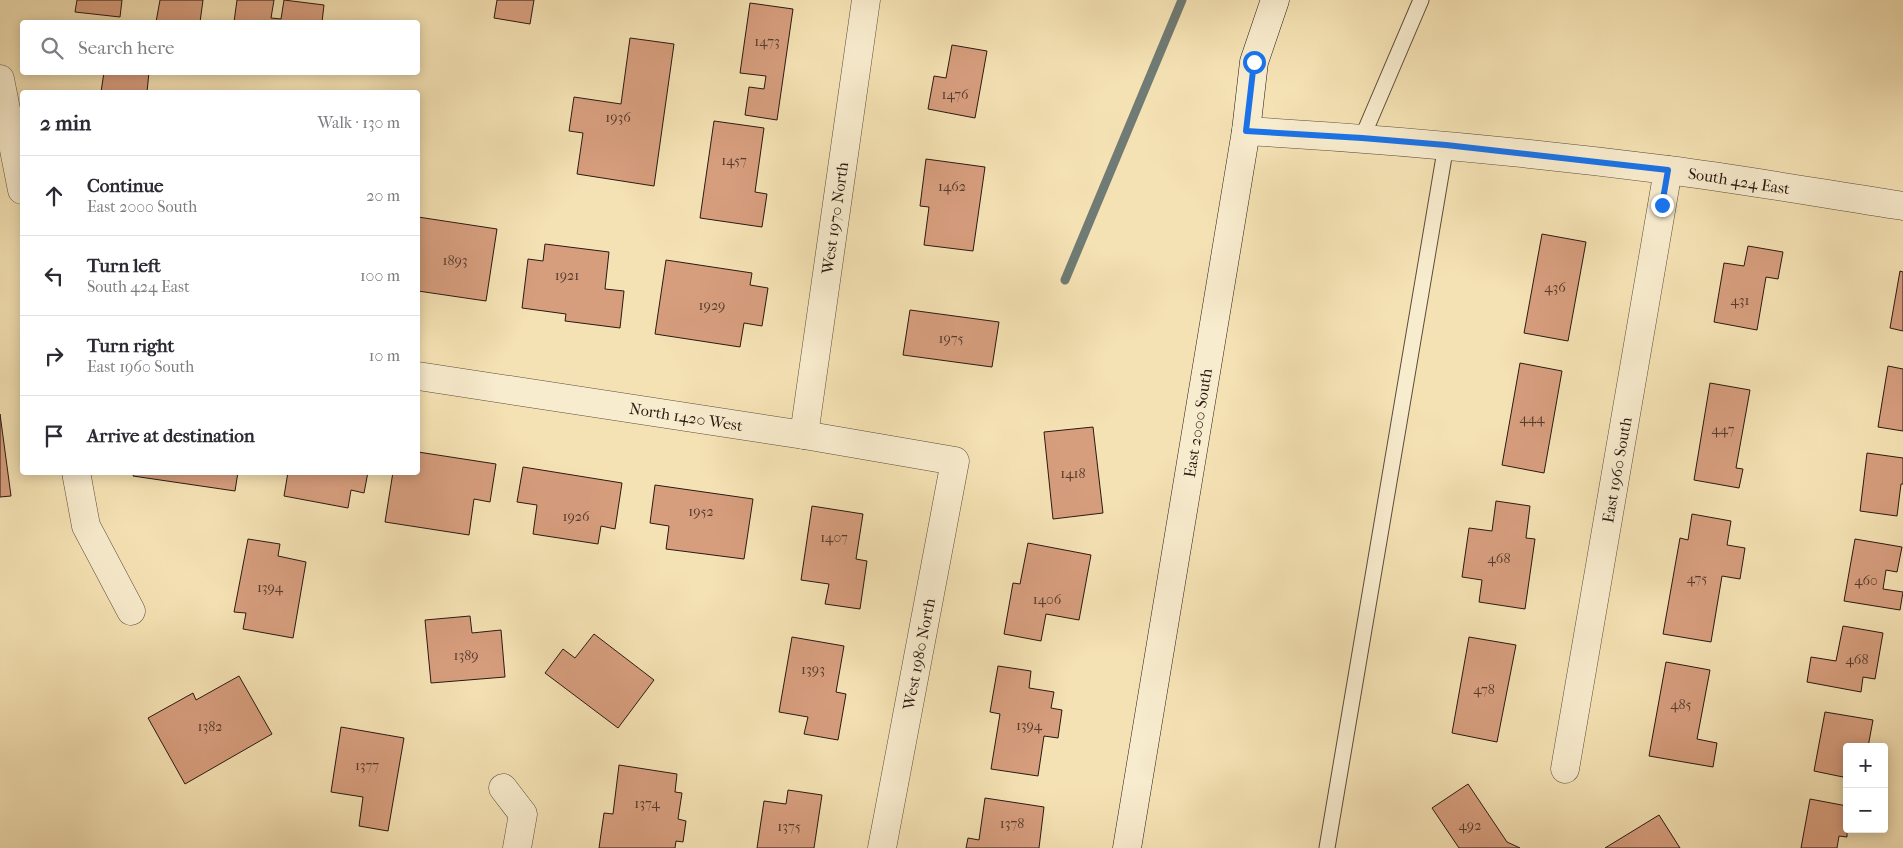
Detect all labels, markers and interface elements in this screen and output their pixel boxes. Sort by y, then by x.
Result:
search box [20,20,420,75]
house number: 1473 [754,33,780,50]
icon: search [38,34,66,62]
text: Search here [78,37,174,59]
route start [1243,51,1266,74]
house number: 1476 [941,86,969,103]
house number: 1936 [605,109,631,126]
text: 2 min [40,111,91,135]
text: Walk · 130 m [317,113,400,132]
house number: 1457 [721,152,747,169]
street label: West 1970 North [818,161,852,276]
street label: South 424 East [1687,164,1791,198]
text: Continue [87,175,163,197]
house number: 1462 [938,178,966,195]
icon: ahead [40,182,68,210]
text: 20 m [366,186,400,205]
route end [1651,194,1674,217]
text: East 2000 South [87,197,197,216]
house number: 1893 [442,252,468,269]
text: Turn left [87,255,161,277]
icon: left [40,262,68,290]
text: 100 m [360,266,400,285]
house number: 1921 [555,267,579,284]
text: South 424 East [87,277,190,296]
house number: 436 [1544,279,1566,296]
house number: 431 [1730,292,1750,309]
house number: 1929 [699,297,725,314]
house number: 1975 [938,330,964,347]
text: Turn right [87,335,174,357]
icon: right [40,342,68,370]
text: 10 m [369,346,400,365]
text: East 1960 South [87,357,194,376]
street label: East 2000 South [1180,367,1216,479]
street label: North 1420 West [628,399,744,435]
house number: 444 [1520,410,1545,427]
street label: East 1960 South [1598,416,1636,524]
house number: 447 [1712,421,1735,438]
icon: arrive [40,422,68,450]
text: Arrive at destination [87,425,255,447]
house number: 1418 [1060,465,1086,482]
house number: 1952 [688,503,714,520]
house number: 1926 [562,508,590,525]
house number: 1407 [820,529,848,546]
house number: 468 [1488,550,1510,567]
house number: 475 [1687,570,1707,587]
house number: 460 [1854,572,1878,589]
house number: 1394 [257,579,284,596]
house number: 1406 [1033,591,1062,608]
street label: West 1980 North [899,596,939,712]
house number: 1389 [453,647,479,664]
house number: 468 [1846,651,1868,668]
house number: 1393 [801,661,825,678]
house number: 478 [1473,681,1495,698]
house number: 485 [1670,696,1692,713]
house number: 1394 [1016,717,1043,734]
house number: 1382 [198,718,222,735]
map controls [1843,743,1888,833]
button: + [1843,743,1888,788]
house number: 1377 [355,757,379,774]
button: − [1843,788,1888,833]
house number: 1374 [634,795,660,812]
house number: 1378 [1000,815,1024,832]
house number: 492 [1459,817,1481,834]
house number: 1375 [777,818,801,835]

